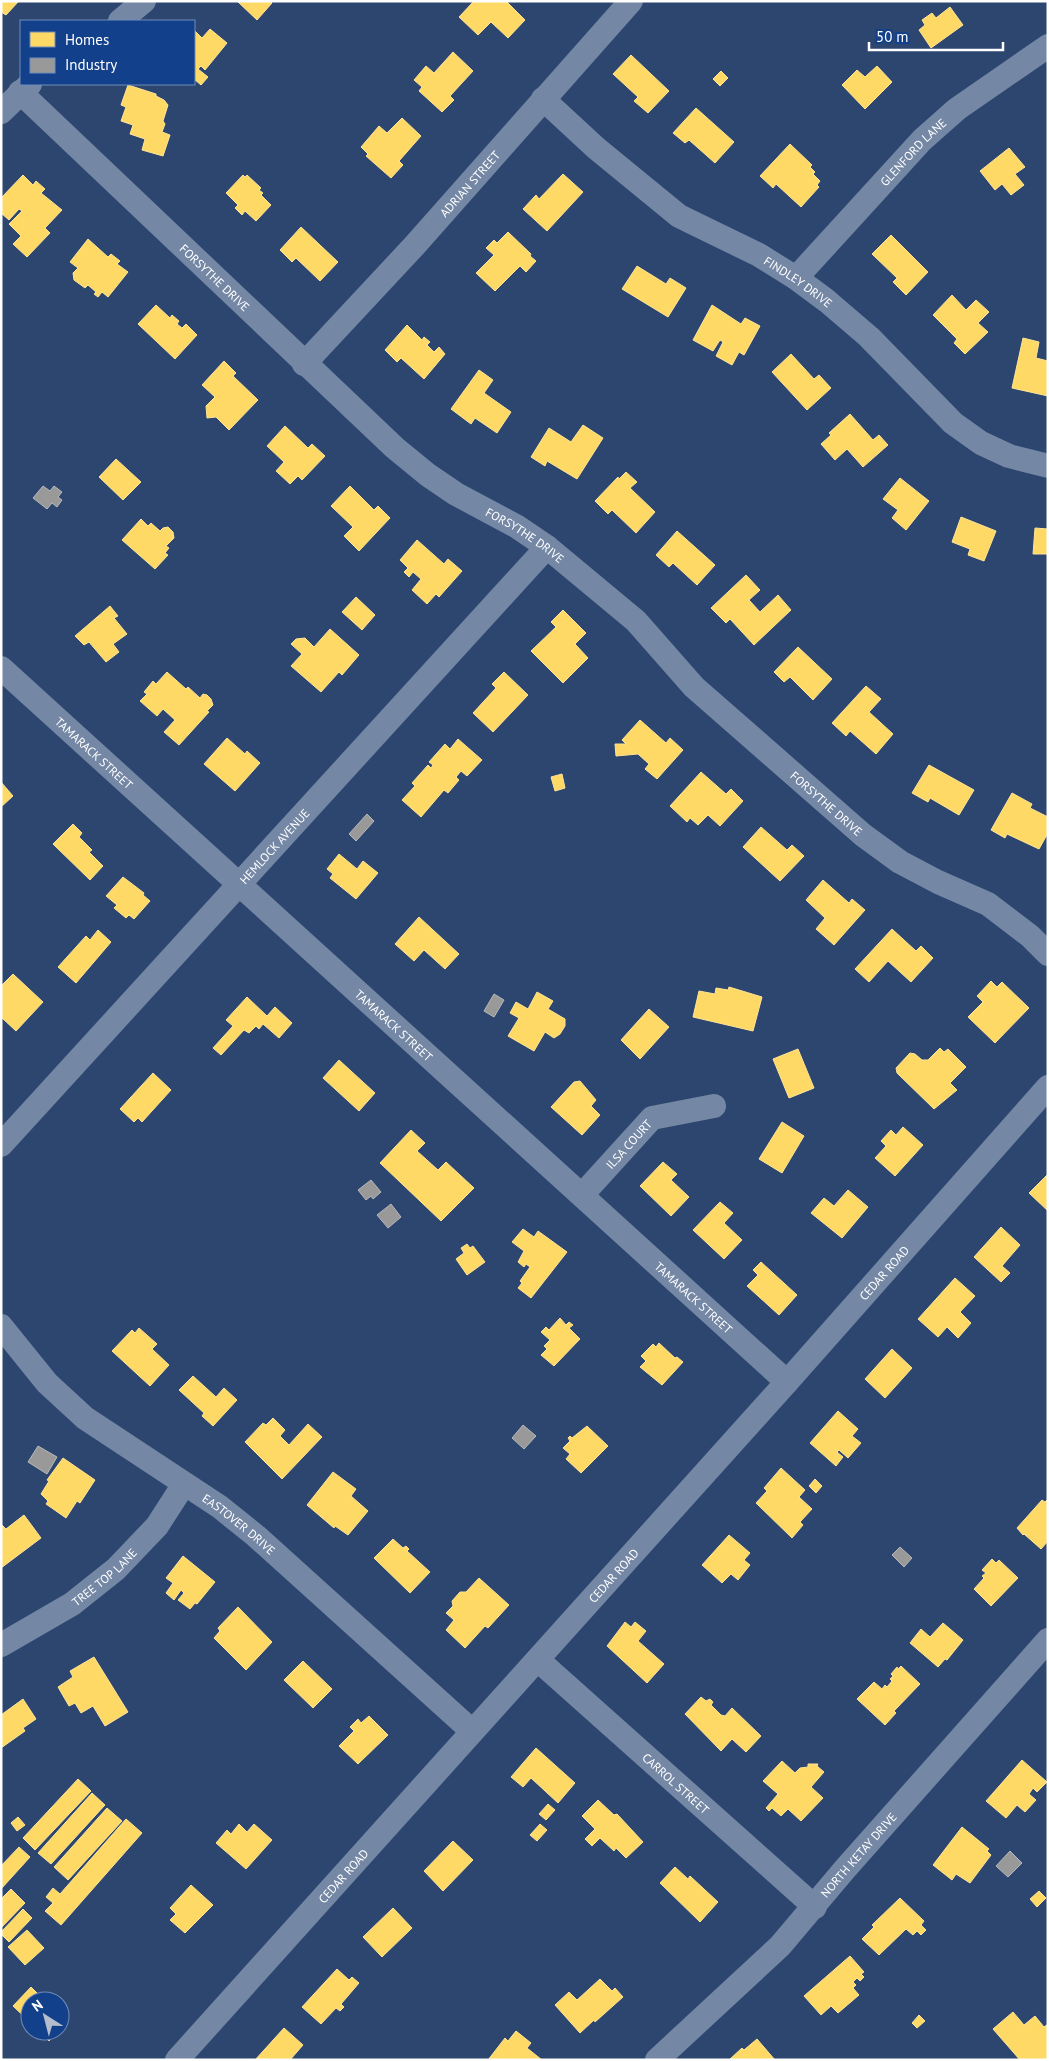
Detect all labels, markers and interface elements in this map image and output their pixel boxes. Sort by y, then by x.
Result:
legend [20,20,195,85]
scale bar [869,20,1003,52]
text: 50 m [876,27,909,46]
text: Homes [65,30,109,49]
text: Industry [65,55,117,74]
street label: GLENFORD LANE [877,115,949,189]
street label: ADRIAN STREET [436,147,503,220]
street label: FORSYTHE DRIVE [177,241,253,314]
street label: FINDLEY DRIVE [762,253,836,310]
street label: FORSYTHE DRIVE [483,504,567,566]
street label: TAMARACK STREET [52,714,136,792]
street label: FORSYTHE DRIVE [788,768,866,839]
street label: HEMLOCK AVENUE [236,805,312,887]
street label: TAMARACK STREET [352,986,436,1064]
street label: ILSA COURT [602,1116,655,1172]
street label: CEDAR ROAD [856,1242,912,1303]
street label: TAMARACK STREET [652,1258,736,1337]
street label: EASTOVER DRIVE [200,1490,279,1558]
street label: TREE TOP LANE [68,1545,140,1609]
street label: CEDAR ROAD [585,1545,641,1605]
street label: CARROL STREET [640,1750,713,1817]
street label: NORTH KETAY DRIVE [817,1809,899,1900]
street label: CEDAR ROAD [315,1845,371,1906]
north arrow [20,1991,70,2041]
text: N [28,1995,46,2015]

